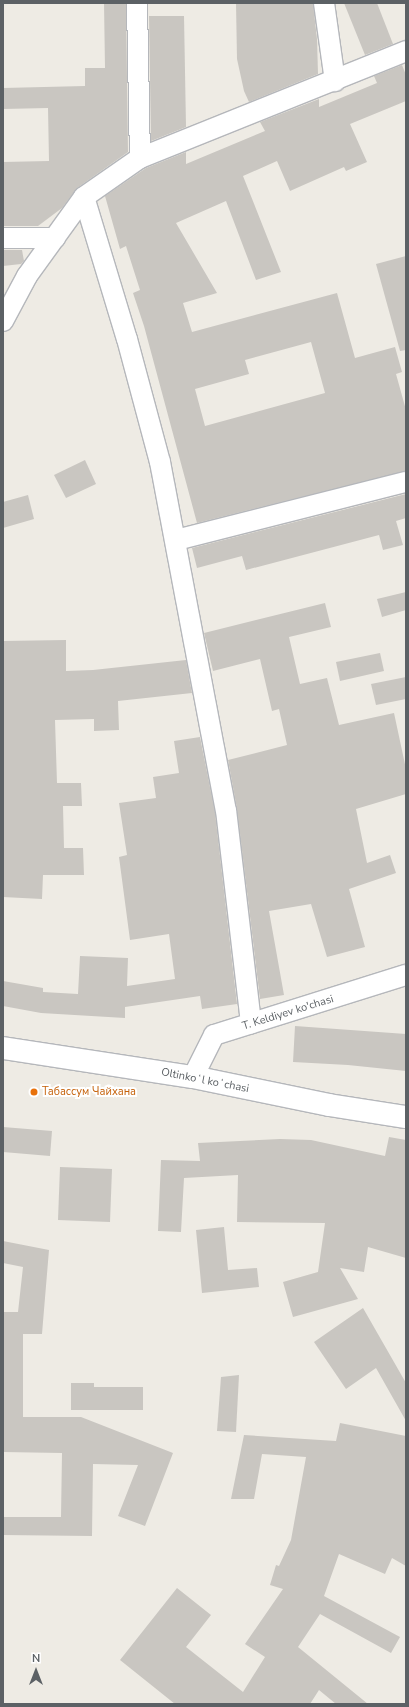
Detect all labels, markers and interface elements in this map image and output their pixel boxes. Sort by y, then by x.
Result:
street label: T. Keldiyev ko'chasi [241,993,335,1033]
street label: Oltinkoʻl koʻchasi [160,1066,250,1096]
place label: Табассум Чайхана [42,1085,136,1099]
marker: Табассум Чайхана [29,1087,39,1097]
north arrow [16,1651,56,1691]
text: N [32,1651,40,1666]

